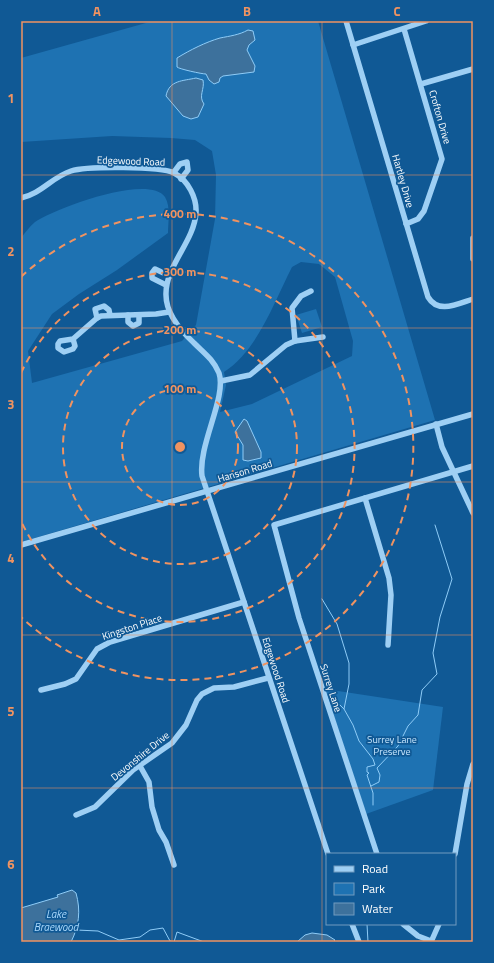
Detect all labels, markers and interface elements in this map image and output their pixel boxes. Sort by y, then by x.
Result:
text: A [93,1,101,21]
text: B [243,1,251,21]
text: C [393,1,401,21]
text: 1 [7,88,15,108]
street label: Crofton Drive [425,88,455,146]
street label: Edgewood Road [97,152,165,170]
street label: Hartley Drive [388,153,418,209]
text: 400 m [164,204,196,223]
text: 2 [7,241,15,261]
text: 300 m [164,262,196,281]
text: 200 m [164,320,196,339]
text: 100 m [164,379,196,398]
text: 3 [7,394,15,414]
centre of rings [173,440,187,454]
street label: Hanson Road [216,456,274,486]
text: 4 [7,548,15,568]
street label: Kingston Place [100,610,164,644]
street label: Edgewood Road [258,635,294,705]
street label: Surrey Lane [316,662,346,714]
text: 5 [7,701,15,721]
street label: Devonshire Drive [108,728,172,784]
park label: Surrey Lane Preserve [367,732,417,759]
legend [326,853,456,925]
text: 6 [7,854,15,874]
text: Road [362,859,388,878]
text: Park [362,879,385,898]
text: Water [362,899,393,918]
water label: Lake Braewood [34,906,80,935]

